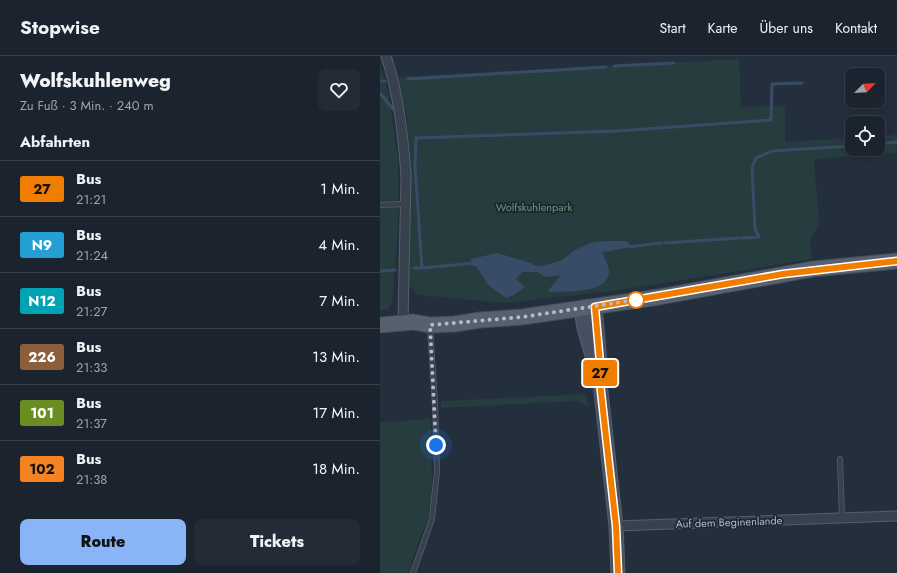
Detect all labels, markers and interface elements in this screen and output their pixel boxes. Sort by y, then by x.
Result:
text: Stopwise [20,14,100,41]
text: Start [660,18,686,38]
text: Karte [708,18,738,38]
text: Über uns [760,18,813,38]
text: Kontakt [835,18,877,38]
text: Wolfskuhlenweg [20,67,171,94]
north arrow [845,68,885,108]
map controls [845,68,885,156]
button: heart [318,69,360,111]
text: Zu Fuß · 3 Min. · 240 m [20,96,154,115]
button: locate [845,116,885,156]
text: Abfahrten [20,131,90,153]
text: Bus [76,168,101,190]
text: 1 Min. [320,178,360,200]
text: 27 [33,179,51,199]
text: 21:21 [76,190,106,209]
park label: Wolfskuhlenpark [496,199,572,215]
text: Bus [76,224,101,246]
text: 4 Min. [318,234,360,256]
text: N9 [32,235,52,255]
text: 21:24 [76,246,108,265]
text: Bus [76,280,101,302]
text: 7 Min. [319,290,360,312]
text: N12 [28,291,56,311]
unlabelled marker [627,291,645,309]
text: 21:27 [76,302,107,321]
text: Bus [76,336,101,358]
text: 13 Min. [312,346,360,368]
text: 226 [28,347,56,367]
text: 21:33 [76,358,107,377]
line badge: 27 [582,360,618,386]
text: 27 [591,363,609,383]
text: Bus [76,392,101,414]
text: 17 Min. [312,402,360,424]
text: 101 [30,403,54,423]
text: 21:37 [76,414,107,433]
your location [426,435,446,455]
text: Bus [76,448,101,470]
text: 18 Min. [312,458,360,480]
text: 102 [29,459,55,479]
text: 21:38 [76,470,107,489]
street label: Auf dem Beginenlande [675,512,783,532]
button: Route [20,519,186,565]
button: Tickets [194,519,360,565]

